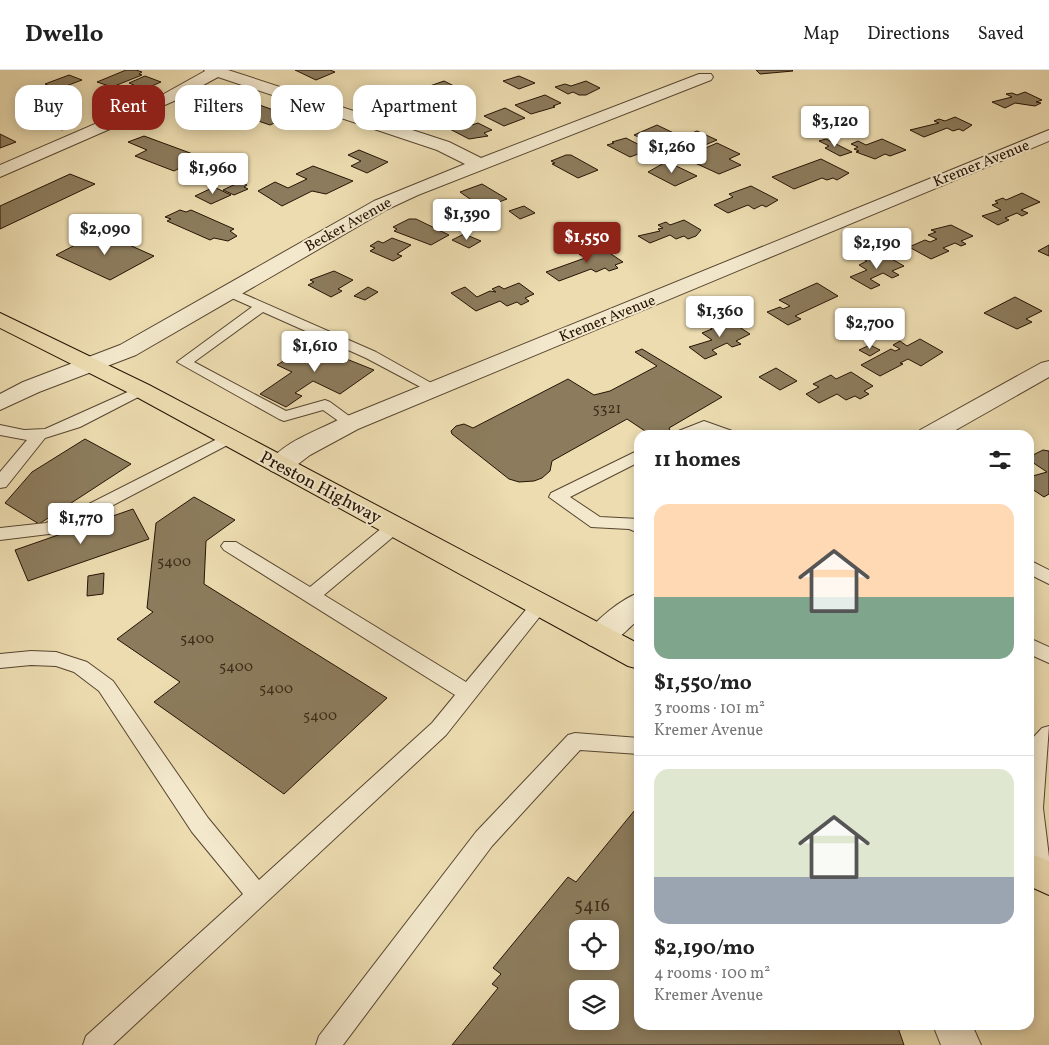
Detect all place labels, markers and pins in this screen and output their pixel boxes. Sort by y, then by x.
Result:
pin: $3,120 [794,106,876,148]
pin: $1,260 [631,132,713,174]
pin: $1,960 [172,152,254,195]
pin: $1,390 [426,198,508,241]
pin: $2,090 [64,214,146,256]
pin: $1,550 [546,222,628,264]
pin: $2,190 [836,228,918,270]
pin: $1,360 [679,296,761,338]
pin: $2,700 [829,308,911,350]
pin: $1,610 [274,330,356,373]
pin: $1,770 [40,502,122,545]

